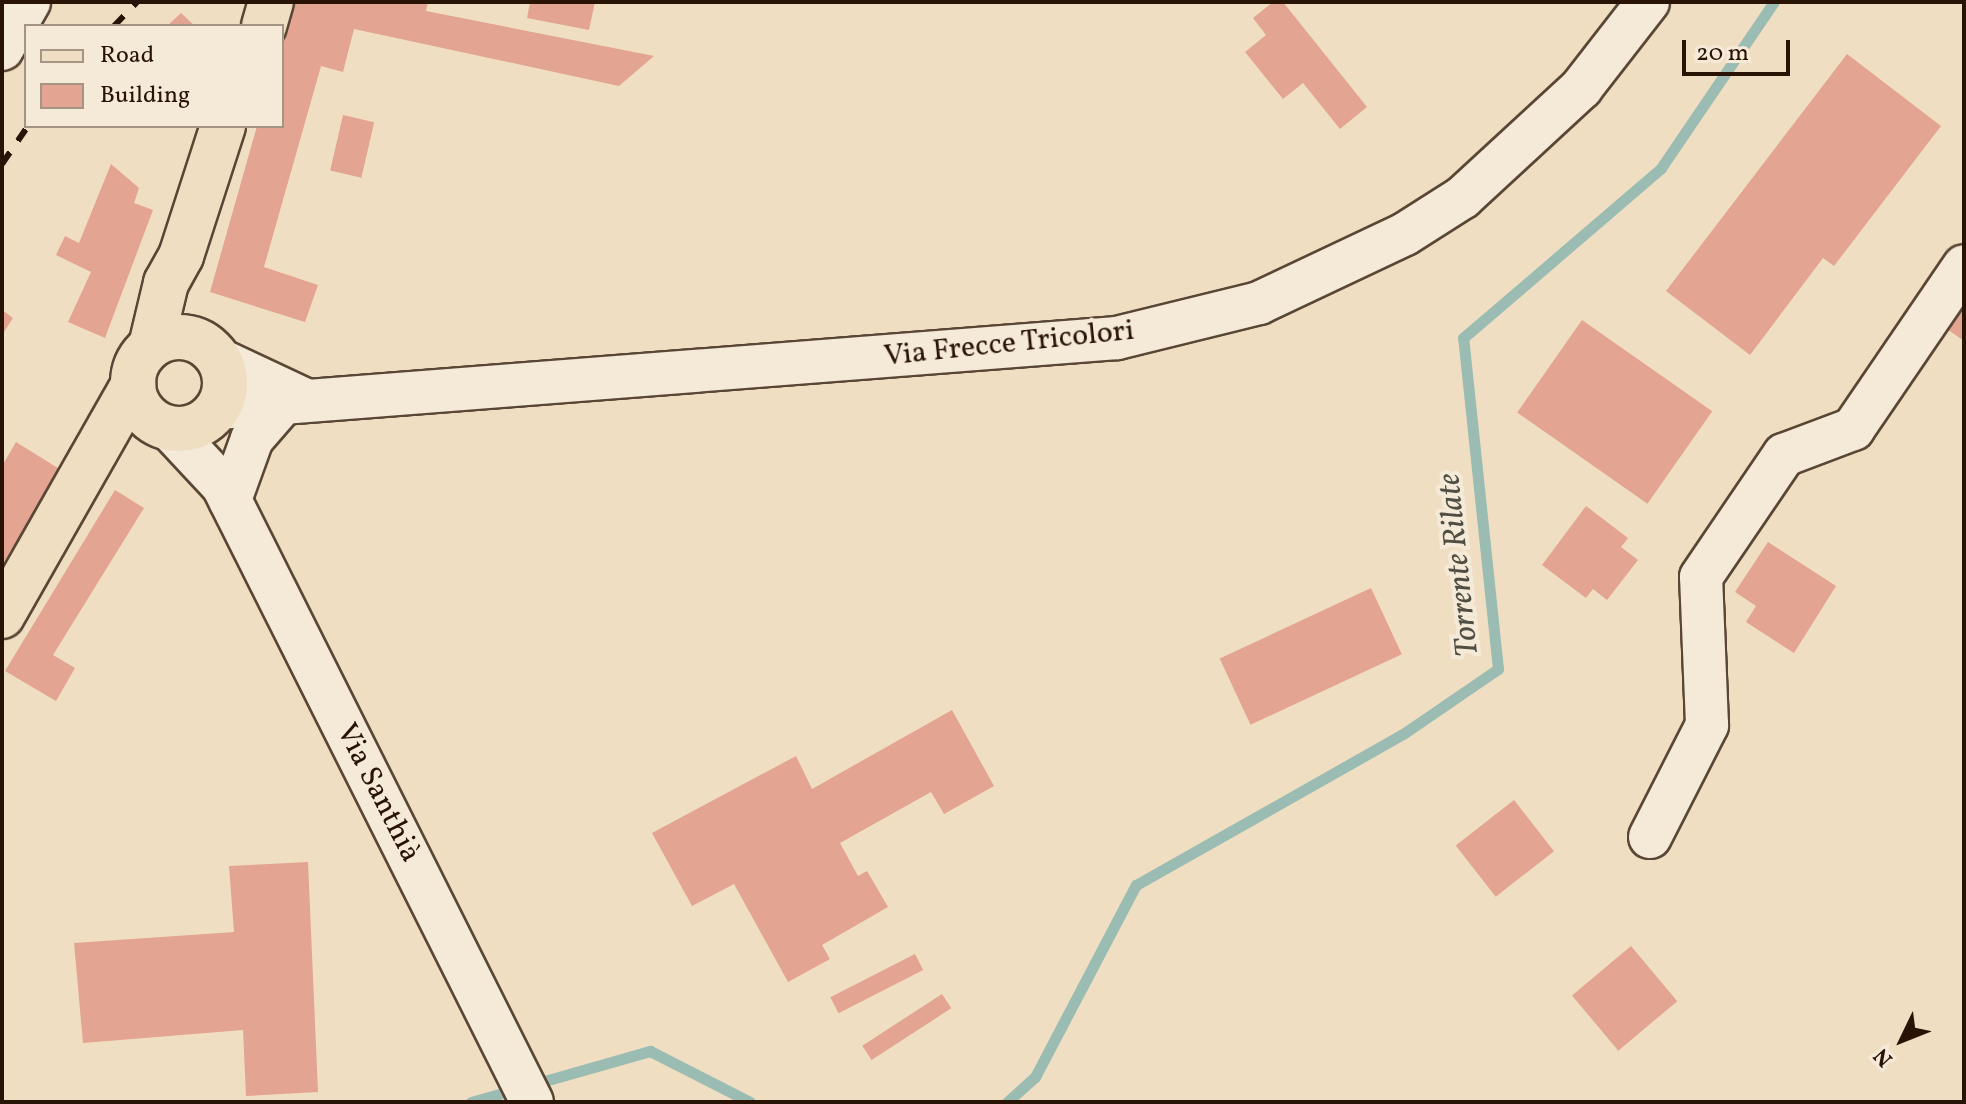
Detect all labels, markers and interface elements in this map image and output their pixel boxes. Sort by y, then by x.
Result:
legend [24,24,284,128]
scale bar [1686,24,1794,74]
text: 20 m [1696,37,1749,71]
text: Road [100,39,154,73]
text: Building [100,79,190,113]
street label: Via Frecce Tricolori [882,313,1136,375]
water label: Torrente Rilate [1431,472,1489,658]
street label: Via Santhià [328,718,428,868]
north arrow [1862,1000,1942,1080]
text: N [1867,1040,1901,1073]

